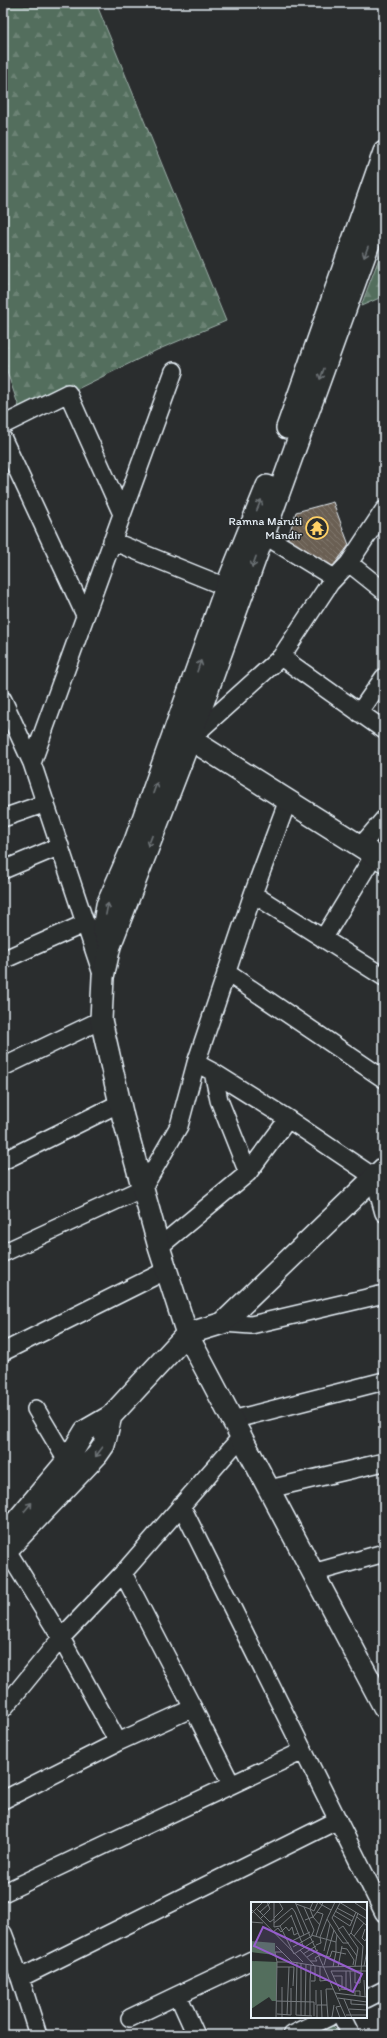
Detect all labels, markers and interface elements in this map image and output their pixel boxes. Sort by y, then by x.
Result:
one-way arrow [362,245,369,258]
one-way arrow [318,367,325,380]
one-way arrow [256,500,264,512]
place label: Ramna Maruti Mandir [229,514,302,542]
temple icon: Ramna Maruti Mandir [304,515,330,541]
one-way arrow [250,555,257,568]
one-way arrow [195,660,203,672]
one-way arrow [151,783,159,795]
one-way arrow [146,835,153,847]
one-way arrow [103,903,111,916]
one-way arrow [95,1447,104,1458]
one-way arrow [24,1501,33,1512]
inset map [251,1902,367,2018]

